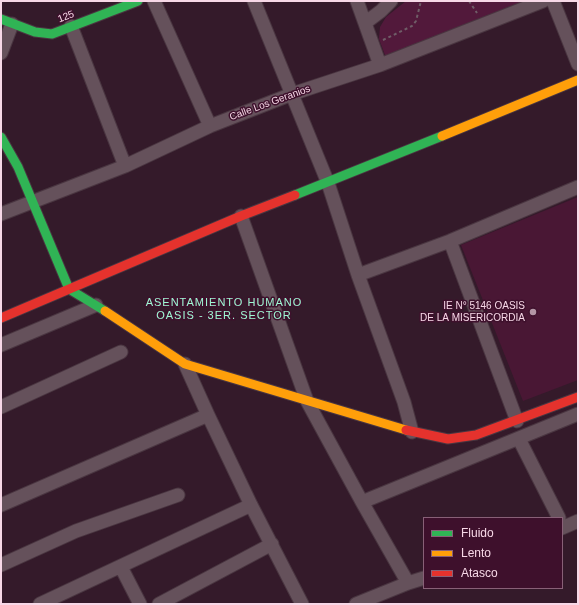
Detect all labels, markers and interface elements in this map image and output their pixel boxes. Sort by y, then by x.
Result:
street label: 125 [56,8,76,26]
street label: Calle Los Geranios [228,83,312,123]
district label: ASENTAMIENTO HUMANO OASIS - 3ER. SECTOR [146,296,302,322]
place label: IE N° 5146 OASIS DE LA MISERICORDIA [420,300,525,324]
marker: IE N° 5146 OASIS DE LA MISERICORDIA [528,307,538,317]
legend [423,517,563,589]
text: Fluido [461,526,494,540]
text: Lento [461,546,491,560]
text: Atasco [461,566,498,580]

